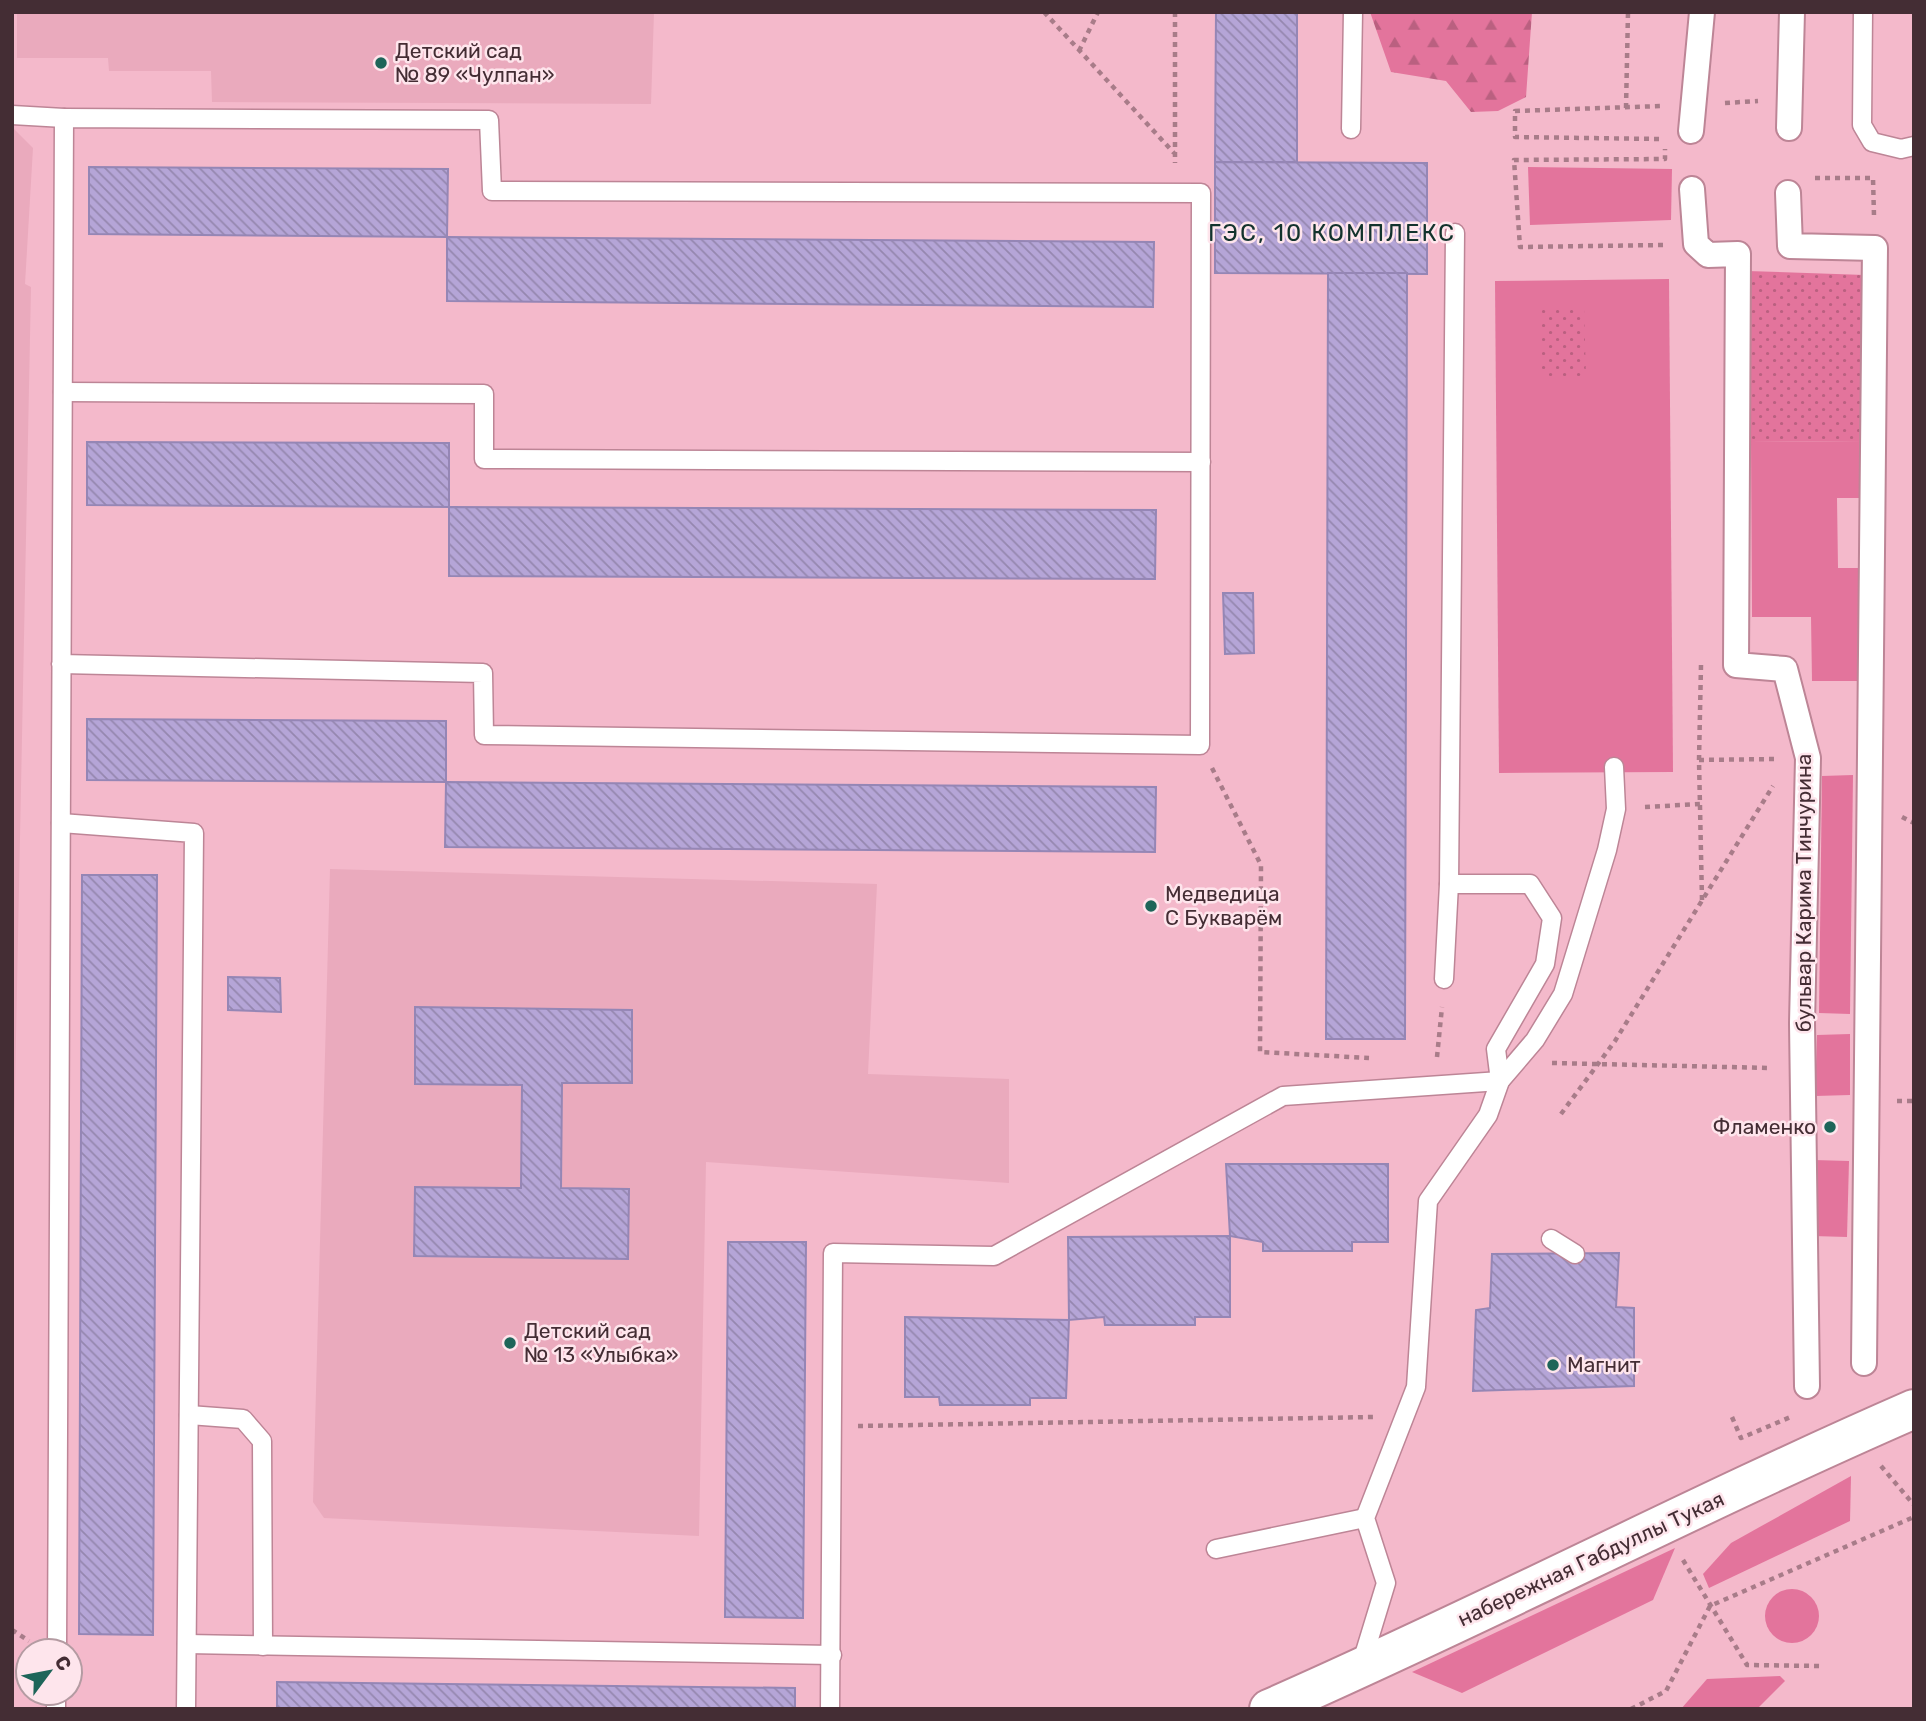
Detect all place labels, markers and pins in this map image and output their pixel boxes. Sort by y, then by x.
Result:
place label: Детский сад № 89 «Чулпан» [395,38,555,87]
marker: Детский сад № 89 «Чулпан» [373,55,389,71]
place label: Медведица С Букварём [1165,881,1282,930]
marker: Медведица С Букварём [1143,898,1159,914]
place label: Фламенко [1713,1114,1816,1139]
marker: Фламенко [1822,1119,1838,1135]
place label: Детский сад № 13 «Улыбка» [524,1318,679,1367]
marker: Детский сад № 13 «Улыбка» [502,1335,518,1351]
place label: Магнит [1567,1352,1641,1377]
marker: Магнит [1545,1357,1561,1373]

